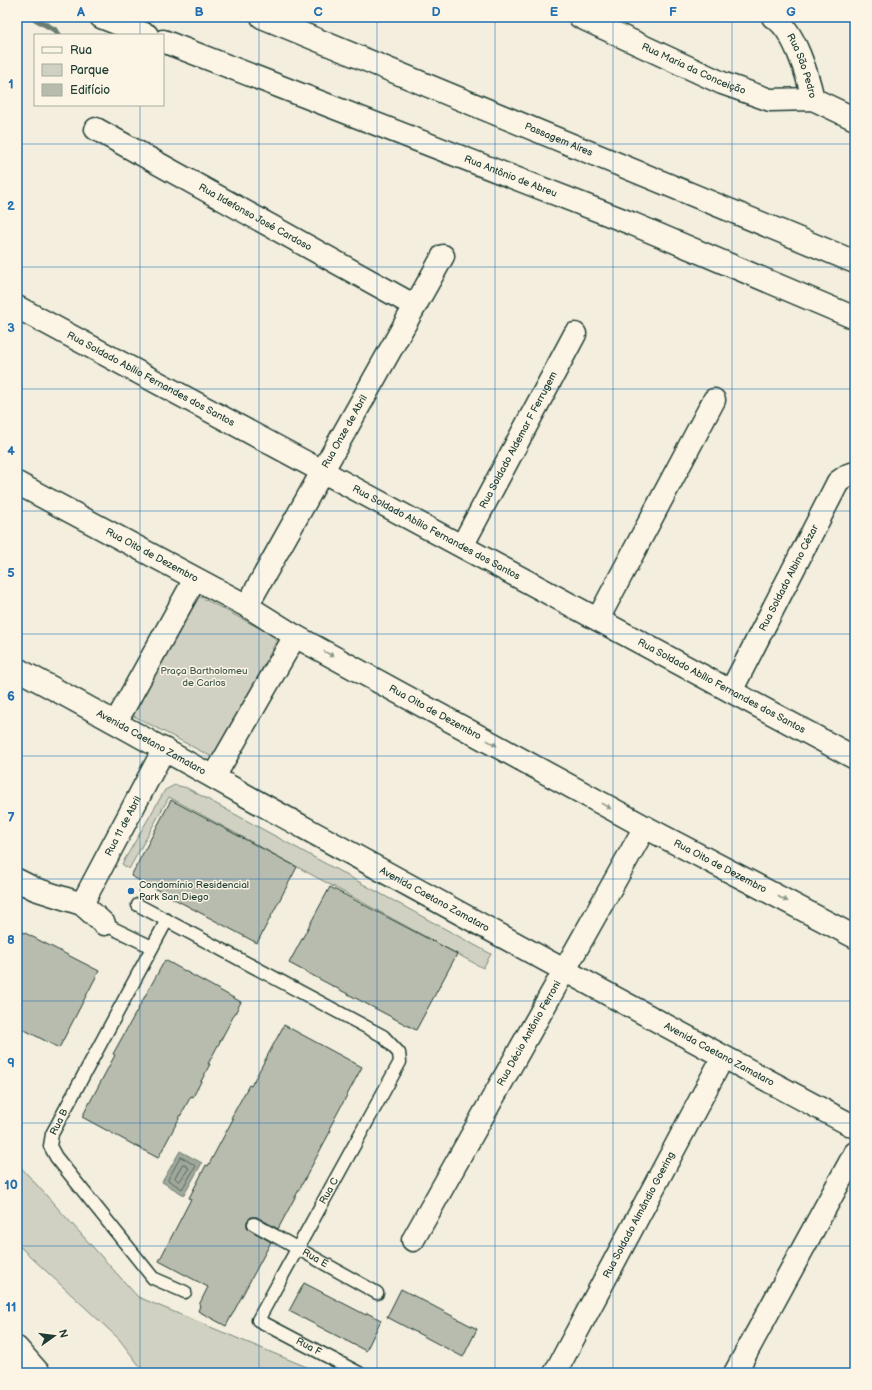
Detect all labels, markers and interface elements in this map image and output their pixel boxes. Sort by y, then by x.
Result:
text: A [76,4,85,20]
text: B [194,4,204,20]
text: C [313,4,323,20]
text: D [431,4,441,20]
text: E [550,4,559,20]
text: F [669,4,677,20]
text: G [786,4,796,20]
street label: Rua São Pedro [784,31,819,100]
legend [34,34,164,106]
street label: Rua Maria da Conceição [640,41,748,97]
text: Rua [70,43,92,58]
text: Parque [70,63,109,78]
text: 1 [8,76,14,92]
text: Edifício [70,83,110,98]
street label: Passagem Aíres [523,120,595,159]
street label: Rua Antônio de Abreu [462,153,559,200]
street label: Rua Ildefonso José Cardoso [196,181,314,254]
text: 2 [7,198,15,214]
text: 3 [7,320,15,336]
street label: Rua Soldado Abílio Fernandes dos Santos [65,329,237,429]
street label: Rua Soldado Aldemar F Ferrugem [477,369,560,511]
street label: Rua Onze de Abril [319,393,370,470]
text: 4 [7,443,15,459]
street label: Rua Soldado Abílio Fernandes dos Santos [350,483,522,583]
street label: Rua Soldado Albino Cézar [757,522,821,633]
street label: Rua Oito de Dezembro [104,525,201,585]
text: 5 [7,565,15,581]
street label: Rua Soldado Abílio Fernandes dos Santos [636,636,807,736]
one-way arrow [323,651,335,658]
park label: Praça Bartholomeu de Carlos [160,665,248,689]
street label: Rua Oito de Dezembro [387,682,484,743]
text: 6 [7,688,15,704]
street label: Avenida Caetano Zamataro [95,707,208,778]
one-way arrow [486,740,498,747]
street label: Rua 11 de Abril [102,794,144,858]
one-way arrow [600,802,612,809]
text: 7 [7,810,15,826]
street label: Rua Oito de Dezembro [672,837,769,896]
street label: Avenida Caetano Zamataro [378,864,492,934]
place label: Condomínio Residencial Park San Diego [139,879,249,903]
marker: Condomínio Residencial Park San Diego [126,886,136,896]
one-way arrow [777,896,789,902]
text: 8 [7,932,15,948]
street label: Rua Décio Antônio Ferroni [495,978,563,1088]
street label: Avenida Caetano Zamataro [662,1020,777,1089]
text: 9 [7,1055,15,1071]
street label: Rua B [47,1107,71,1137]
street label: Rua Soldado Almândio Goering [601,1150,678,1280]
street label: Rua C [317,1176,341,1206]
text: 10 [4,1177,18,1193]
street label: Rua E [300,1246,330,1270]
text: 11 [6,1299,16,1315]
north arrow [34,1316,74,1356]
text: N [56,1328,71,1339]
street label: Rua F [294,1335,324,1358]

